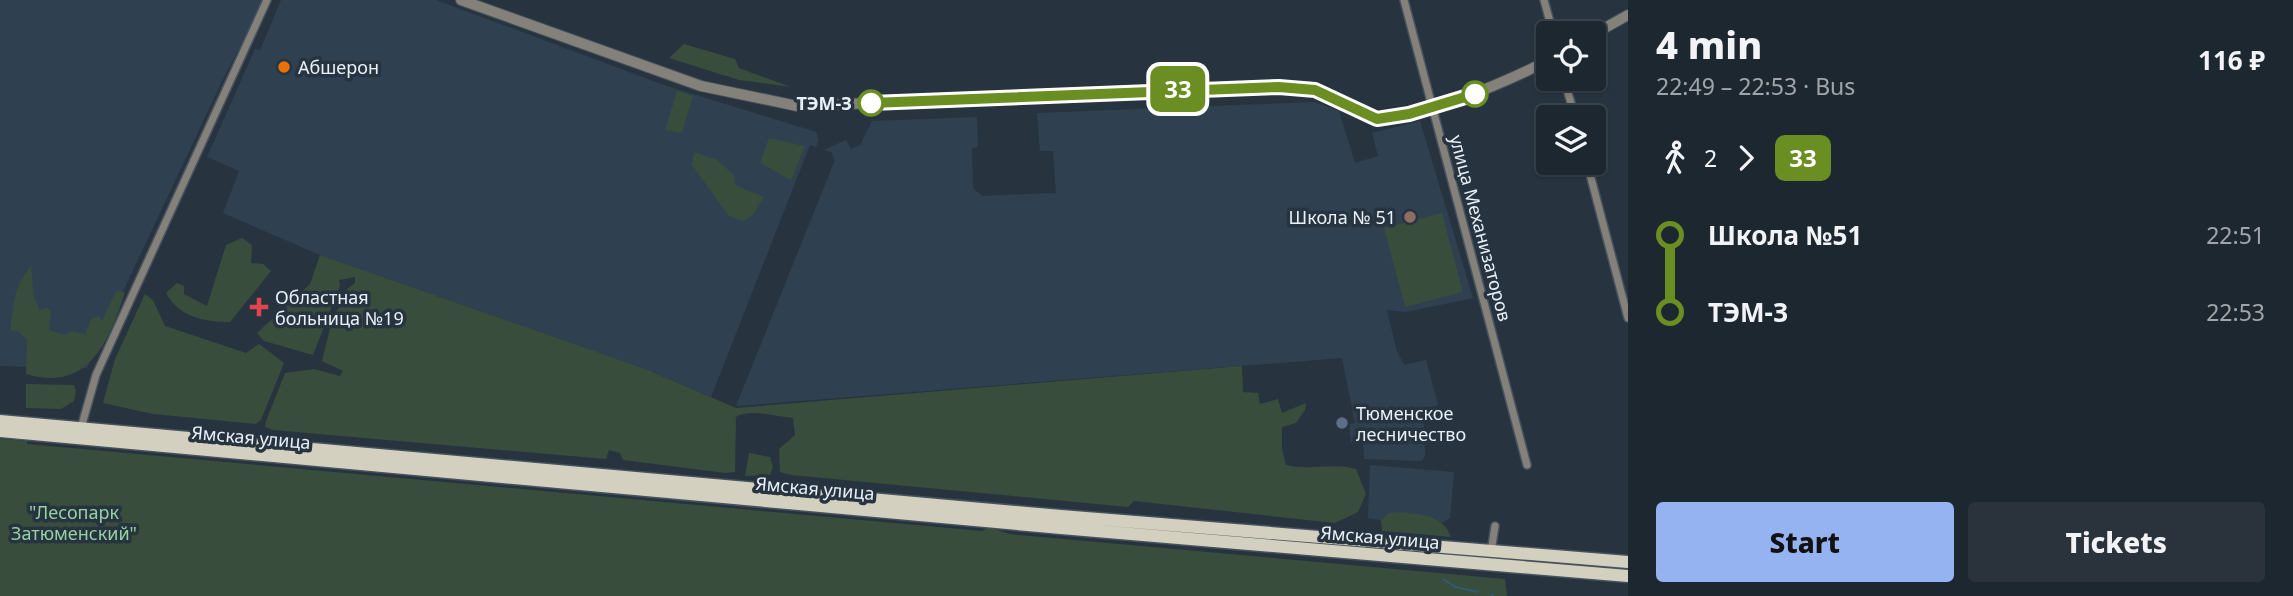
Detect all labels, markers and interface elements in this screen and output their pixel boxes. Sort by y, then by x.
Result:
text: 4 min [1656,18,1762,70]
map controls [1536,21,1606,175]
button: locate [1536,21,1606,91]
text: 116 ₽ [2198,42,2265,78]
place label: Абшерон [298,55,379,79]
marker: Абшерон [276,59,292,75]
line badge: 33 [1146,66,1210,112]
text: 22:49 – 22:53 · Bus [1656,70,1855,102]
text: 33 [1164,72,1192,105]
unlabelled marker [1462,81,1488,107]
marker: ТЭМ-З [858,90,884,116]
place label: ТЭМ-З [796,91,852,115]
button: layers [1536,105,1606,175]
street label: улица Механизаторов [1445,132,1517,324]
icon: walk [1656,139,1694,177]
icon: forward [1727,139,1765,177]
text: 33 [1789,141,1817,174]
text: 2 [1704,142,1717,174]
place label: Школа № 51 [1289,205,1396,229]
marker: Школа № 51 [1402,209,1418,225]
text: Школа №51 [1708,217,1862,253]
text: 22:51 [2206,219,2265,251]
place label: Областная больница №19 [275,285,404,330]
text: ТЭМ-З [1708,294,1788,330]
text: 22:53 [2206,296,2265,328]
marker: Областная больница №19 [249,297,269,317]
place label: Тюменское лесничество [1356,401,1466,446]
marker: Тюменское лесничество [1334,415,1350,431]
street label: Ямская улица [190,420,312,454]
street label: Ямская улица [754,471,876,505]
park label: "Лесопарк Затюменский" [11,500,137,545]
button: Start [1656,502,1954,582]
button: Tickets [1968,502,2265,582]
street label: Ямская улица [1319,520,1441,554]

